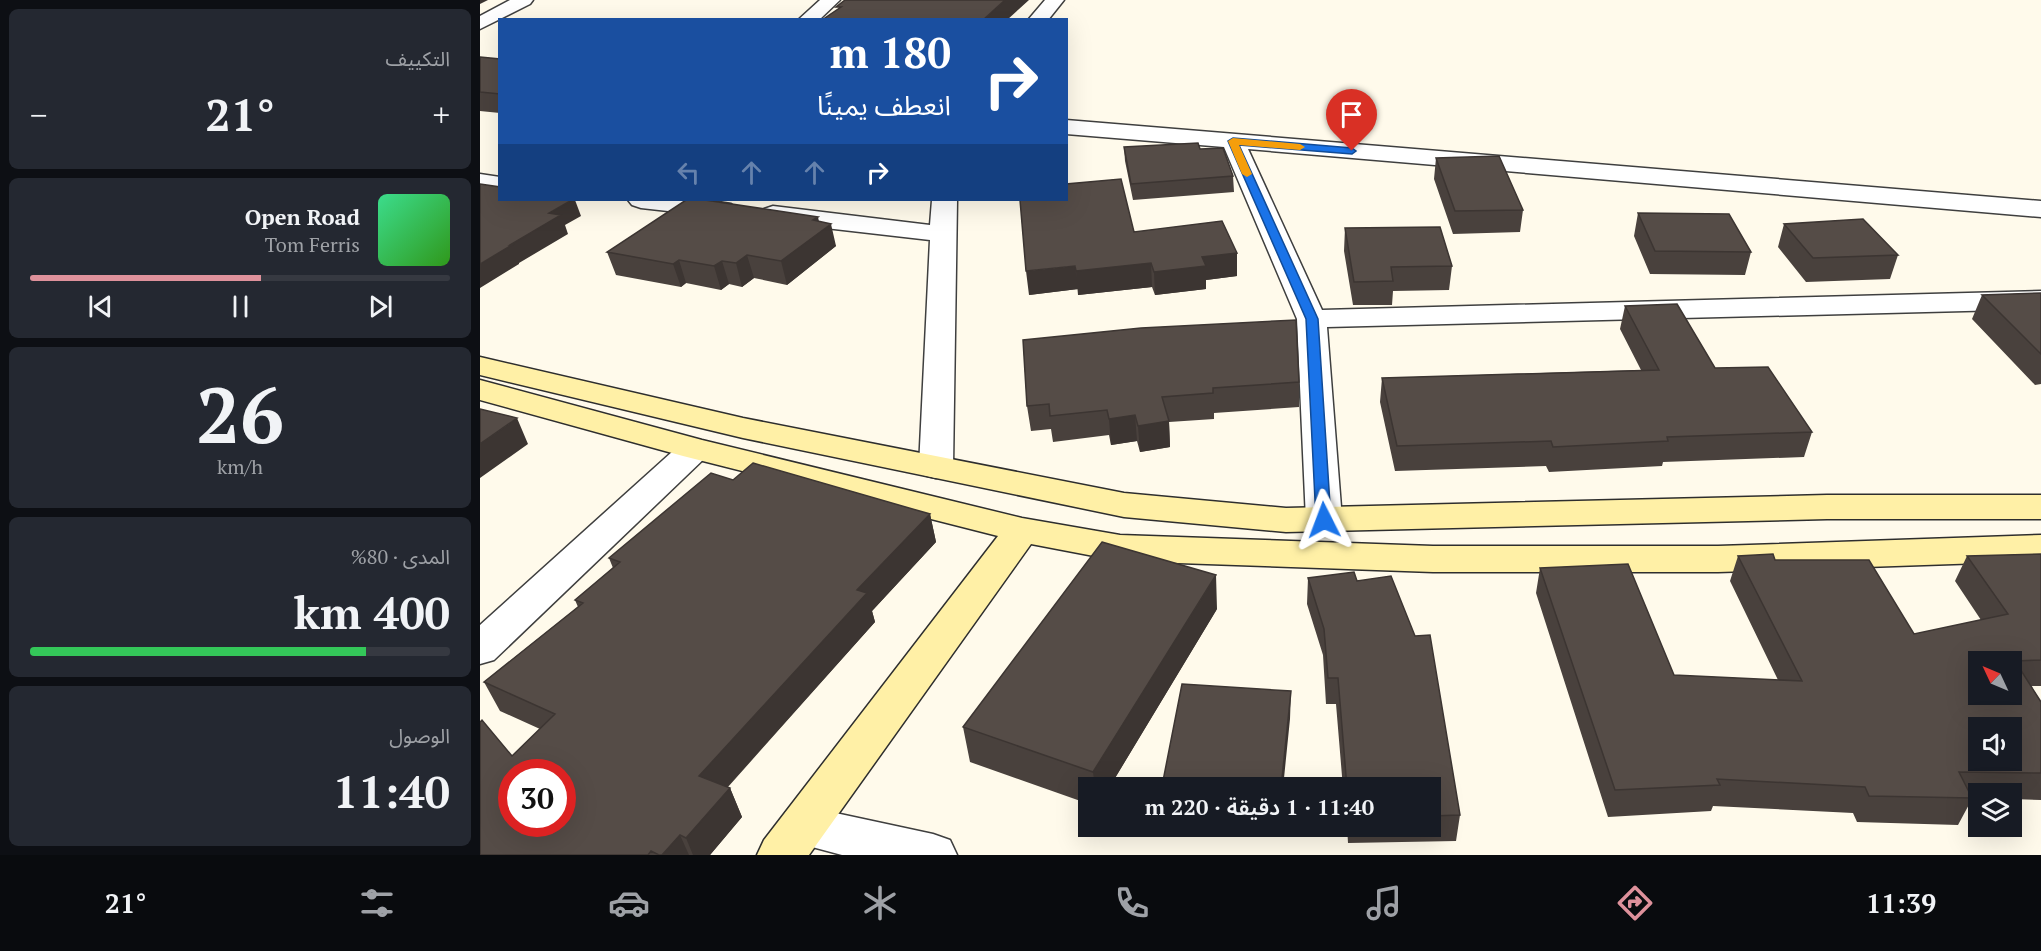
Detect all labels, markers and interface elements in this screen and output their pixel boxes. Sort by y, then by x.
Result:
text: 180 m [830,24,951,80]
icon: right [972,42,1050,120]
text: التكييف [386,45,450,72]
text: 21° [205,84,275,144]
text: انعطف يمينًا [817,87,951,123]
pin [1326,89,1377,151]
text: − [30,93,48,136]
text: + [432,93,450,136]
icon: arrive [1335,98,1368,131]
icon: left [672,156,705,189]
icon: ahead [735,156,768,189]
icon: ahead [798,156,831,189]
icon: right [861,156,894,189]
text: Open Road [245,202,360,231]
text: Tom Ferris [265,231,360,258]
icon: previous [84,290,117,323]
icon: pause [224,290,257,323]
icon: next [364,290,397,323]
text: 26 [196,362,284,465]
text: km/h [217,453,263,480]
position arrow [1292,488,1356,552]
text: المدى · 80% [351,543,450,570]
text: 400 km [294,582,450,642]
north arrow [1968,651,2022,705]
map controls [1968,651,2022,837]
button: sound [1968,717,2022,771]
text: الوصول [389,722,450,749]
speed limit sign: 30 [498,759,576,837]
text: 11:40 [333,761,450,821]
button: layers [1968,783,2022,837]
text: 11:40 · 1 دقيقة · 220 m [1145,792,1374,821]
icon: filters [356,882,398,924]
icon: car [608,882,650,924]
icon: climate [859,882,901,924]
icon: phone [1111,882,1153,924]
icon: music [1363,882,1405,924]
icon: directions [1614,882,1656,924]
text: 21° [105,885,147,921]
text: 11:39 [1866,885,1936,921]

